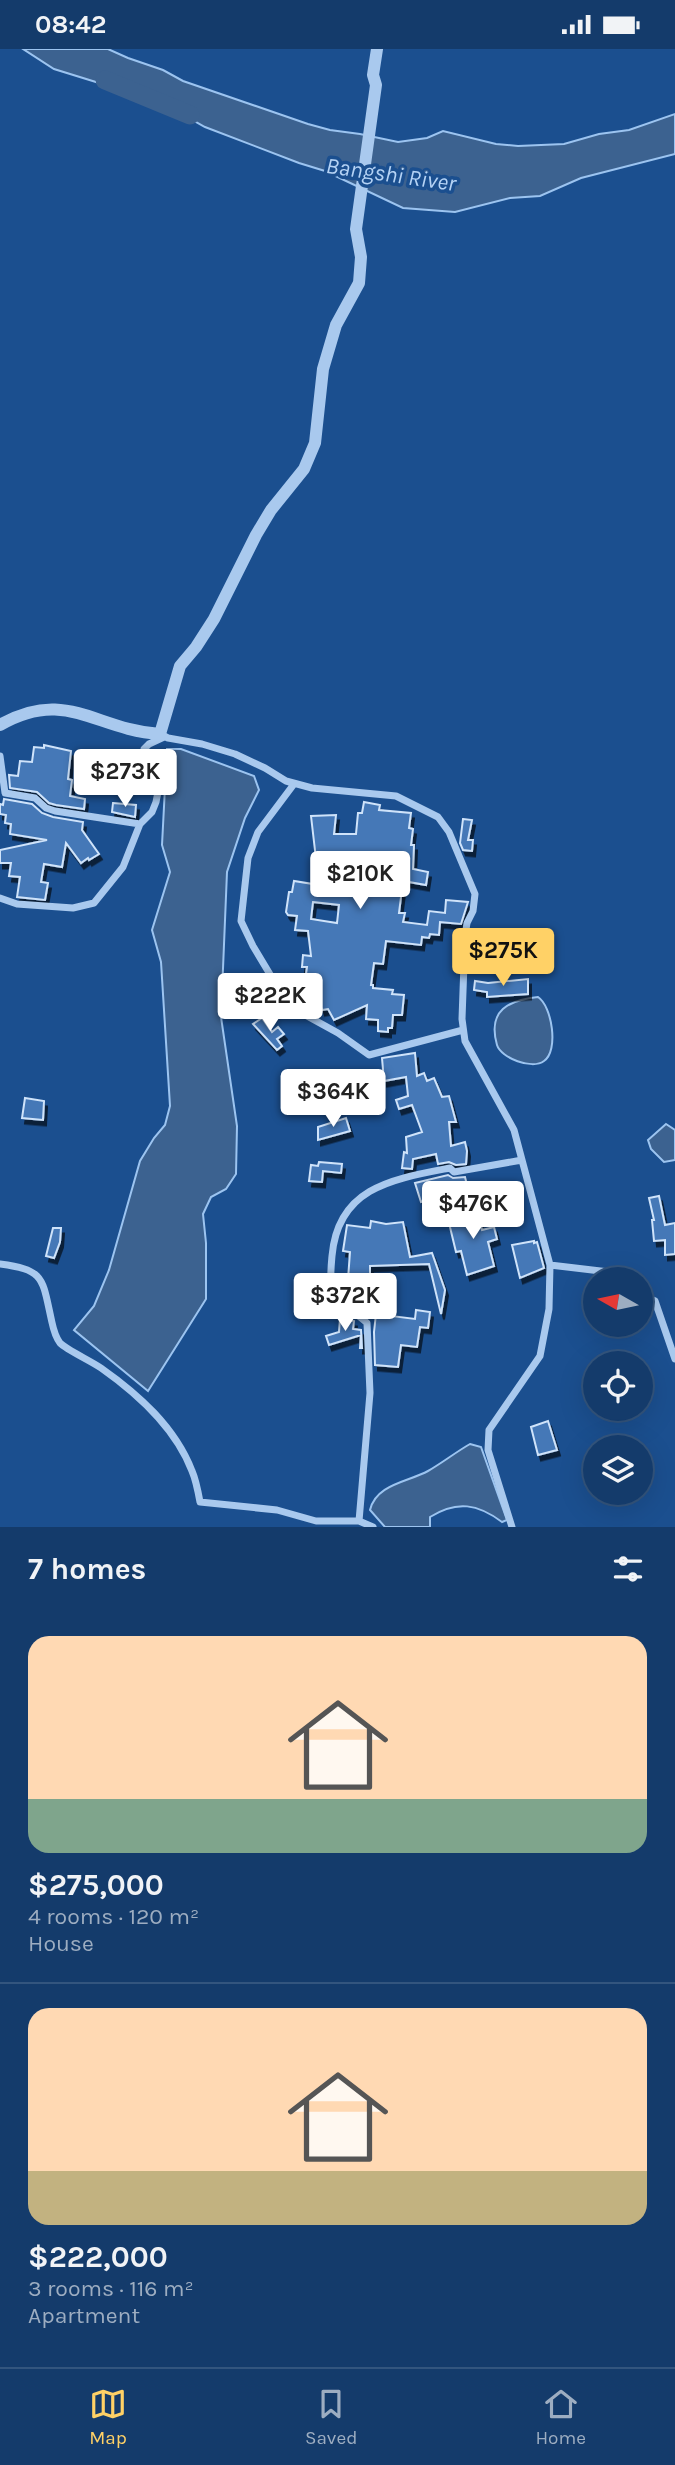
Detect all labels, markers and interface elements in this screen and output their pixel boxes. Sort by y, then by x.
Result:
text: 08:42 [35,9,106,40]
water label: Bangshi River [324,152,459,197]
pin: $273K [76,749,174,809]
text: $273K [90,758,160,785]
pin: $210K [311,851,409,911]
text: $210K [326,860,394,887]
pin: $275K [454,929,552,988]
text: $275K [468,937,538,964]
pin: $222K [221,974,319,1033]
text: $222K [234,982,306,1009]
pin: $364K [284,1069,382,1129]
text: $364K [297,1078,369,1105]
pin: $476K [424,1181,522,1241]
text: $476K [438,1190,508,1217]
north arrow [583,1267,653,1337]
map controls [583,1267,653,1505]
pin: $372K [296,1273,394,1333]
text: $372K [310,1282,380,1309]
button: locate [583,1351,653,1421]
button: layers [583,1435,653,1505]
icon: filters [609,1550,647,1588]
text: 7 homes [28,1551,146,1587]
icon: home [275,1682,401,1808]
text: $275,000 [28,1867,164,1903]
text: 4 rooms · 120 m² [28,1903,199,1930]
text: House [28,1930,94,1957]
icon: home [275,2054,401,2180]
text: $222,000 [28,2239,168,2275]
text: 3 rooms · 116 m² [28,2275,194,2302]
text: Apartment [28,2302,140,2329]
tab: Map [89,2385,127,2449]
tab: Saved [305,2385,357,2449]
tab: Home [535,2385,586,2449]

